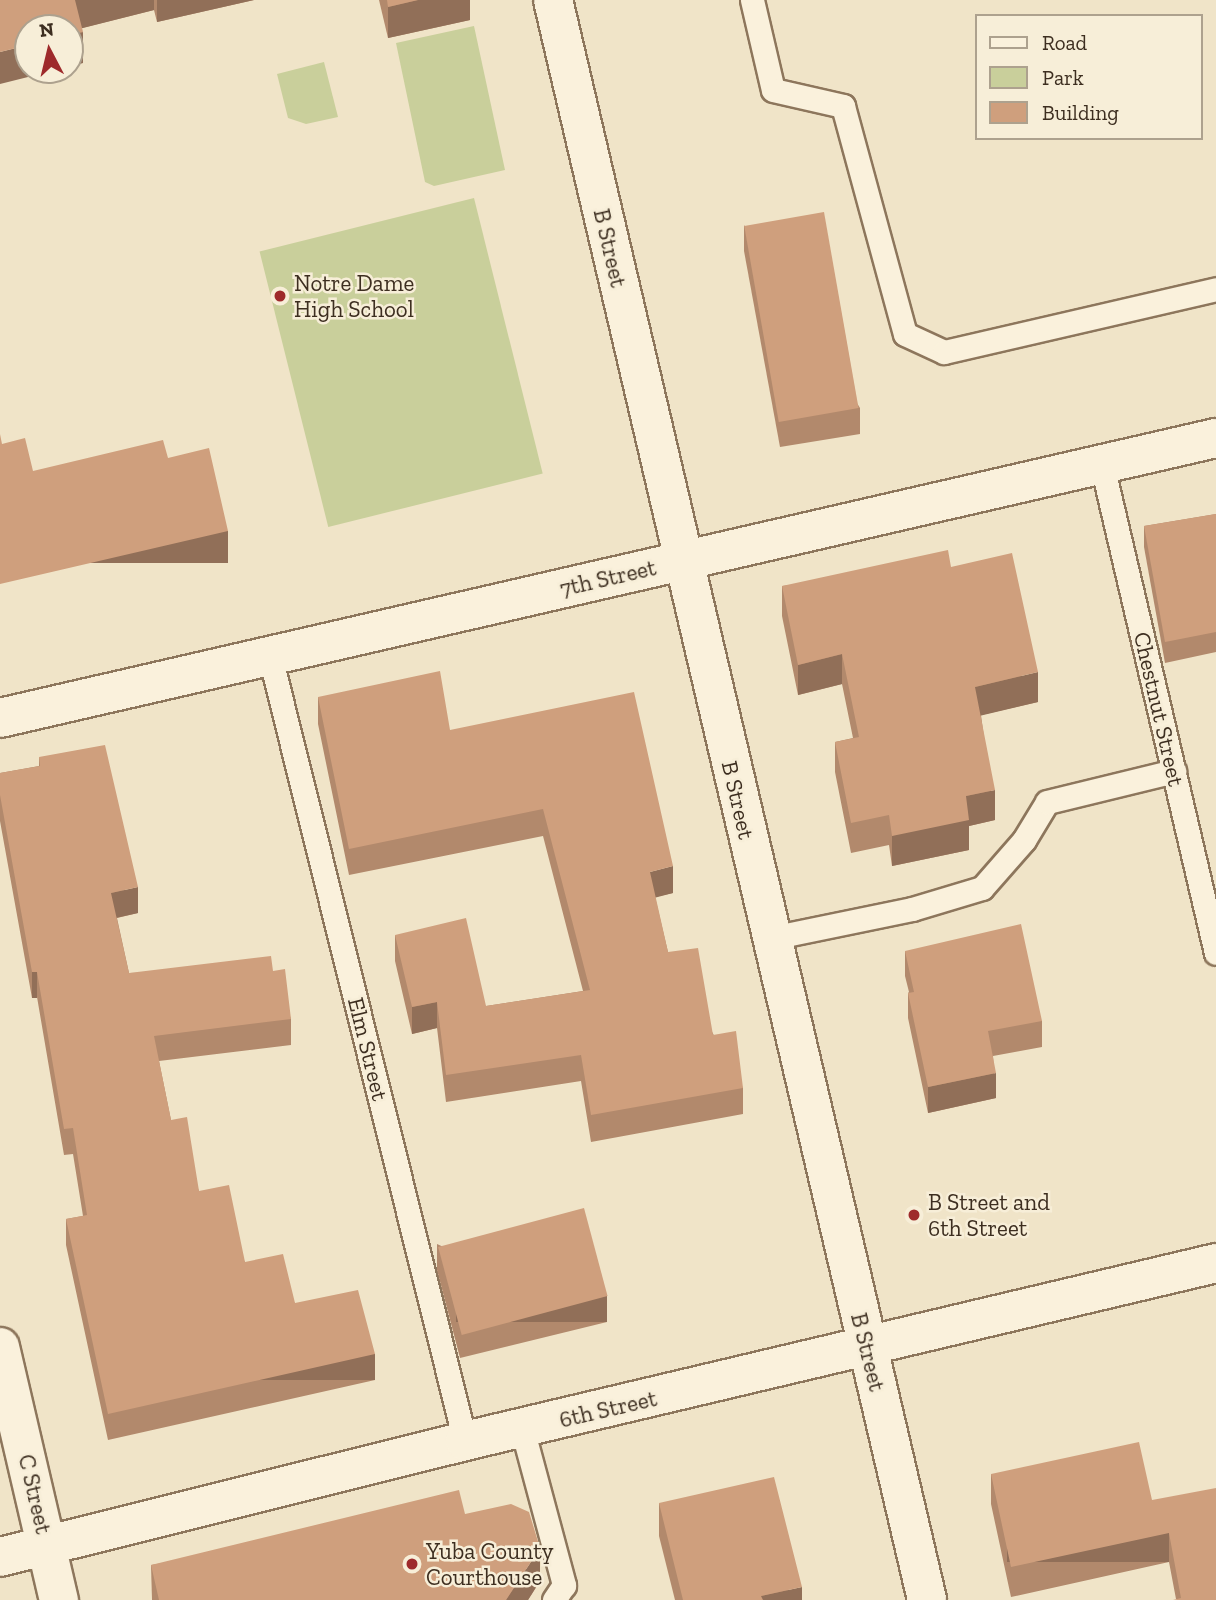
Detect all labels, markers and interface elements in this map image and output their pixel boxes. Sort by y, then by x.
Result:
north arrow [14,14,84,84]
legend [974,14,1202,140]
text: N [38,17,55,42]
text: Road [1042,30,1087,55]
text: Park [1042,65,1084,90]
text: Building [1042,100,1119,125]
street label: B Street [588,206,632,290]
place label: Notre Dame High School [294,269,414,323]
marker: Notre Dame High School [272,288,288,304]
street label: 7th Street [557,554,659,602]
street label: Chestnut Street [1128,629,1190,789]
street label: B Street [716,758,760,842]
street label: Elm Street [342,995,394,1103]
place label: B Street and 6th Street [928,1188,1050,1242]
marker: B Street and 6th Street [906,1207,922,1223]
street label: B Street [845,1310,891,1394]
street label: 6th Street [556,1384,660,1434]
street label: C Street [12,1452,58,1536]
place label: Yuba County Courthouse [426,1537,554,1591]
marker: Yuba County Courthouse [404,1556,420,1572]

